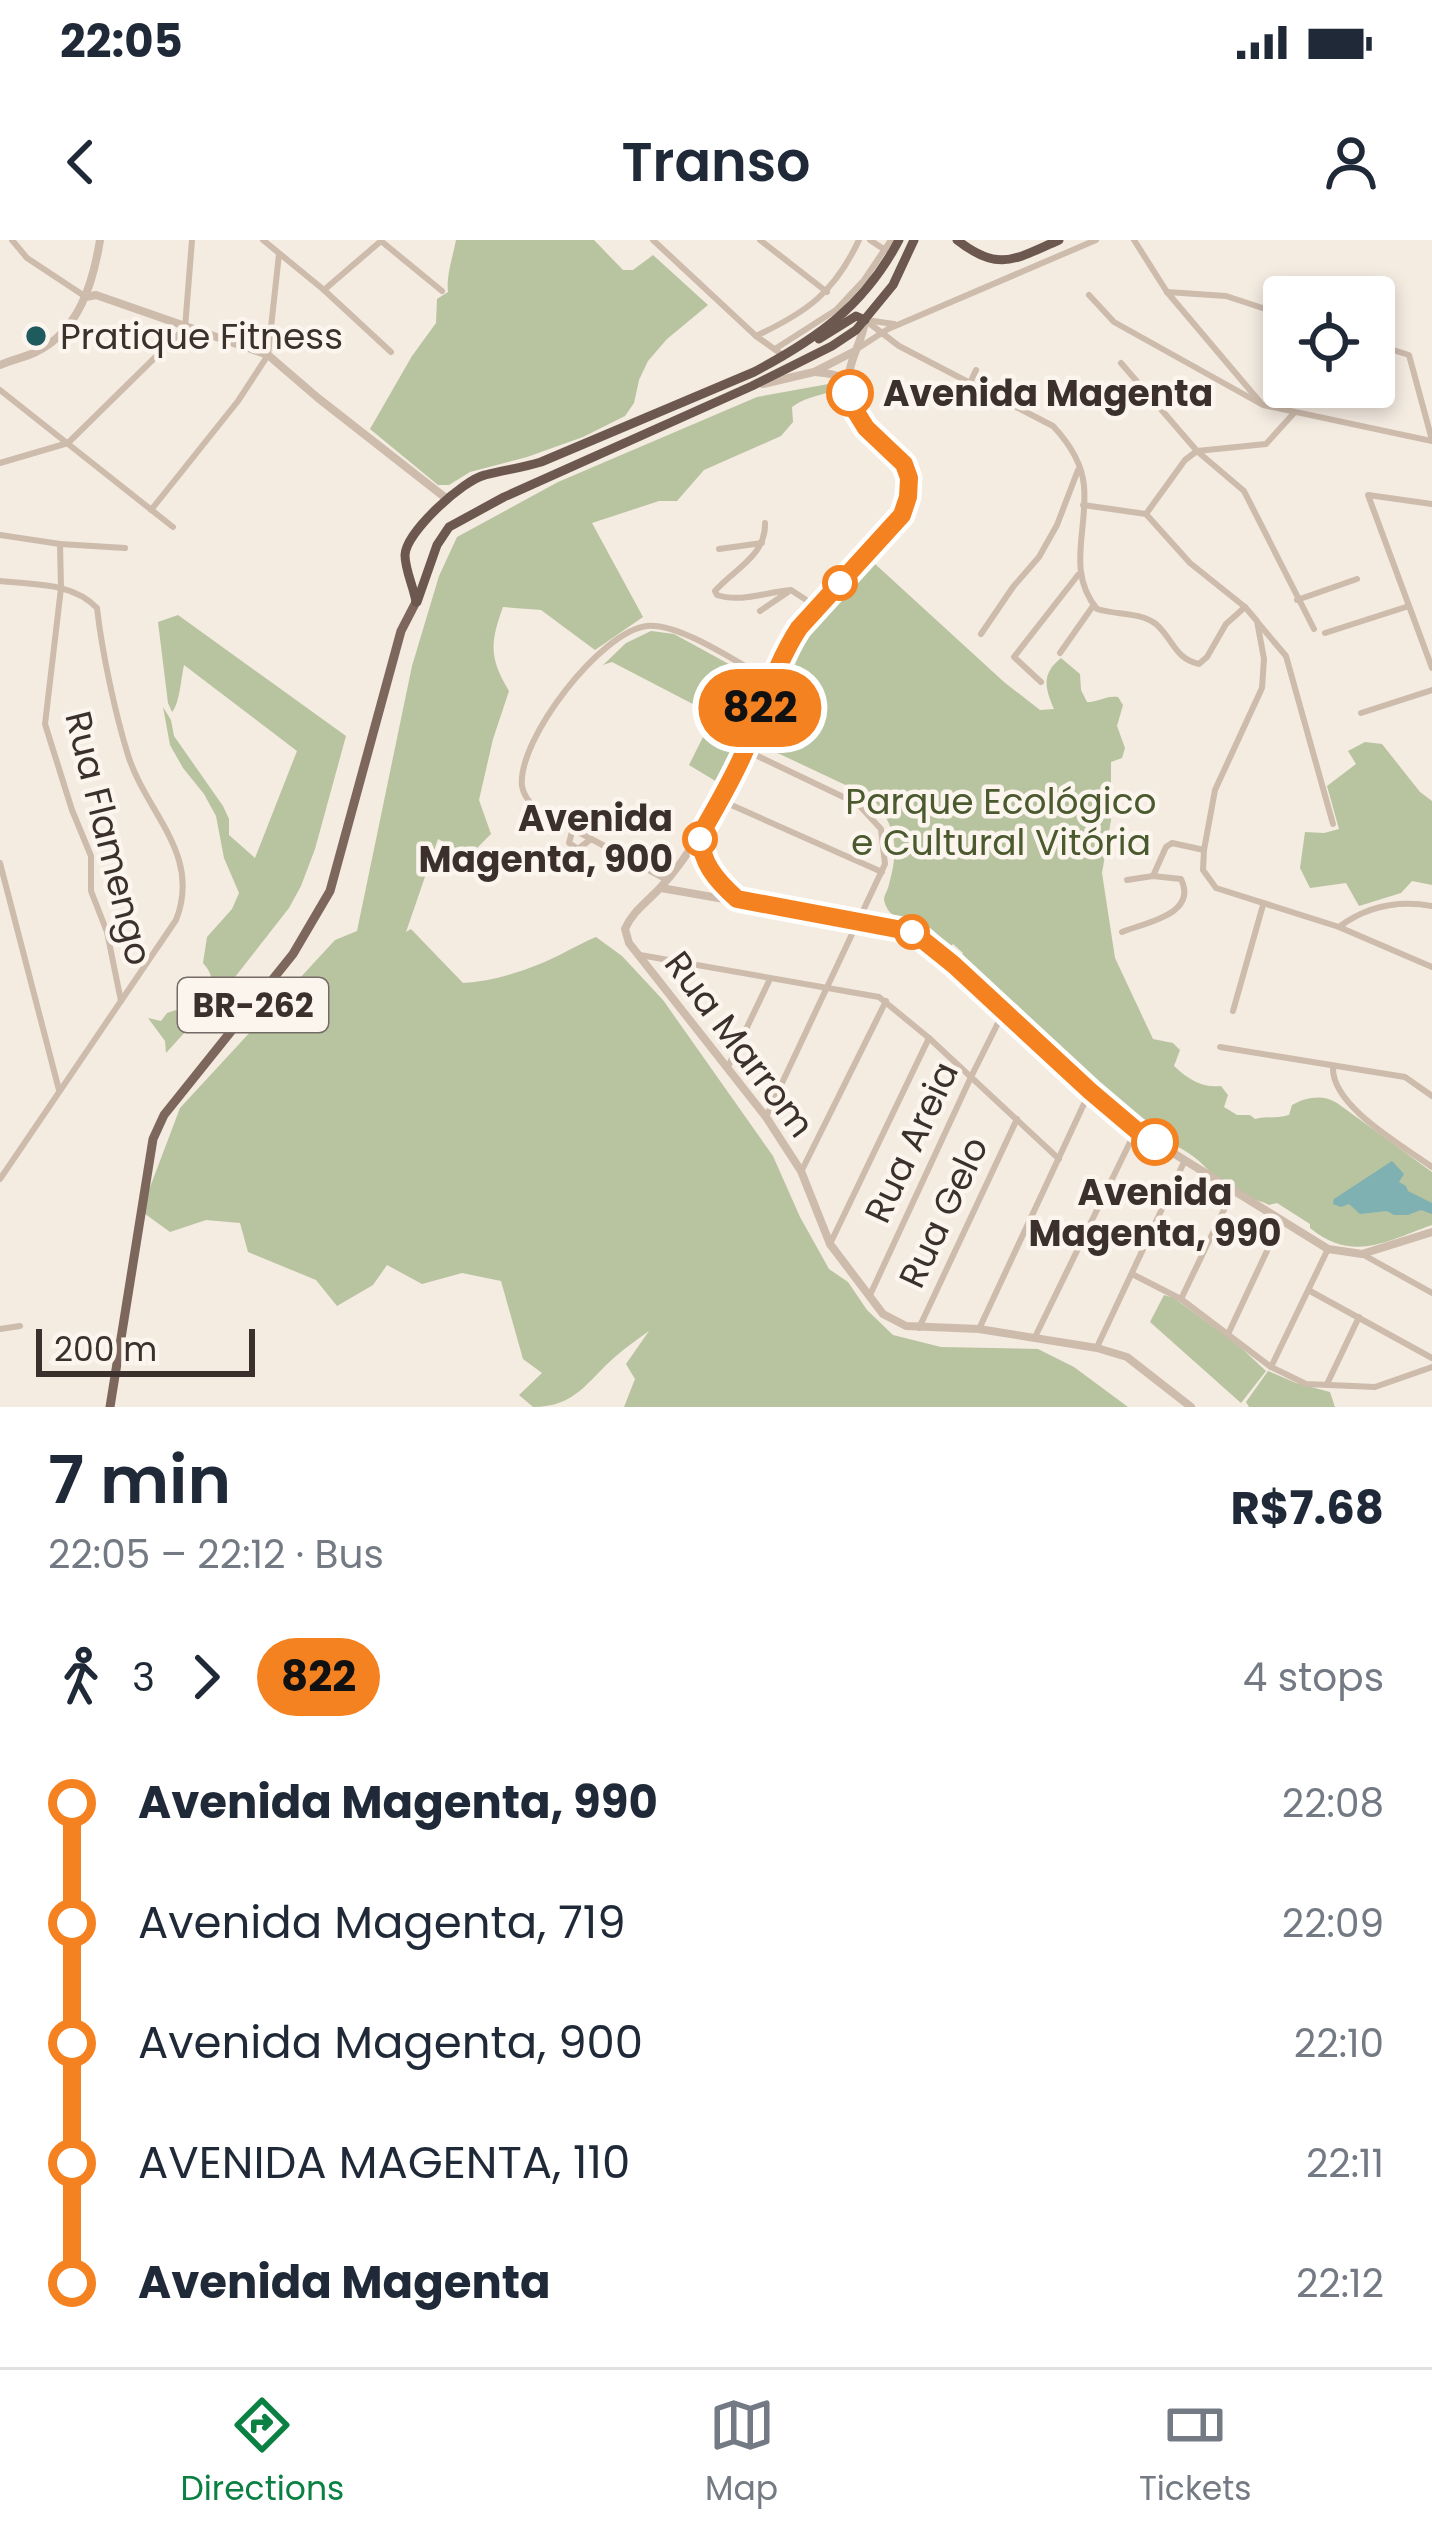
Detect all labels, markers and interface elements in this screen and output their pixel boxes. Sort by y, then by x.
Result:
text: 22:05 [60,10,183,73]
text: Transo [621,124,811,200]
icon: back [48,129,114,195]
icon: person [1318,129,1384,195]
map controls [1263,276,1395,408]
button: locate [1263,276,1395,408]
place label: Pratique Fitness [60,311,343,362]
marker: Pratique Fitness [23,323,49,349]
place label: Avenida Magenta [883,368,1213,419]
marker: Avenida Magenta [828,371,872,415]
unlabelled marker [824,567,856,599]
line badge: 822 [691,669,829,747]
text: 822 [722,678,798,737]
street label: Rua Flamengo [52,706,165,970]
park label: Parque Ecológico e Cultural Vitória [845,776,1157,868]
place label: Avenida Magenta, 900 [419,793,673,885]
marker: Avenida Magenta, 900 [684,823,716,855]
unlabelled marker [896,916,928,948]
street label: Rua Marrom [653,941,827,1148]
road number: BR-262 [178,978,328,1032]
street label: Rua Areia [852,1053,971,1231]
marker: Avenida Magenta, 990 [1133,1120,1177,1164]
street label: Rua Gelo [886,1128,1001,1296]
place label: Avenida Magenta, 990 [1028,1167,1282,1259]
scale bar [36,1323,255,1376]
text: 200 m [54,1326,157,1373]
text: 7 min [48,1434,231,1526]
text: R$7.68 [1230,1477,1384,1540]
text: 22:05 – 22:12 · Bus [48,1527,384,1582]
icon: walk [48,1644,114,1710]
icon: forward [173,1644,239,1710]
text: 822 [281,1647,356,1706]
text: 3 [132,1650,155,1705]
text: 4 stops [1243,1650,1384,1705]
text: Avenida Magenta, 990 [138,1771,658,1834]
text: 22:08 [1282,1776,1384,1831]
text: Avenida Magenta, 719 [138,1891,626,1954]
text: 22:09 [1282,1896,1384,1951]
text: Avenida Magenta, 900 [138,2011,643,2074]
text: 22:10 [1294,2016,1384,2071]
text: AVENIDA MAGENTA, 110 [138,2131,630,2194]
text: 22:11 [1306,2136,1384,2191]
text: Avenida Magenta [138,2251,551,2314]
text: 22:12 [1296,2256,1384,2311]
tab: Directions [180,2392,344,2514]
tab: Map [705,2392,778,2514]
tab: Tickets [1139,2392,1252,2514]

